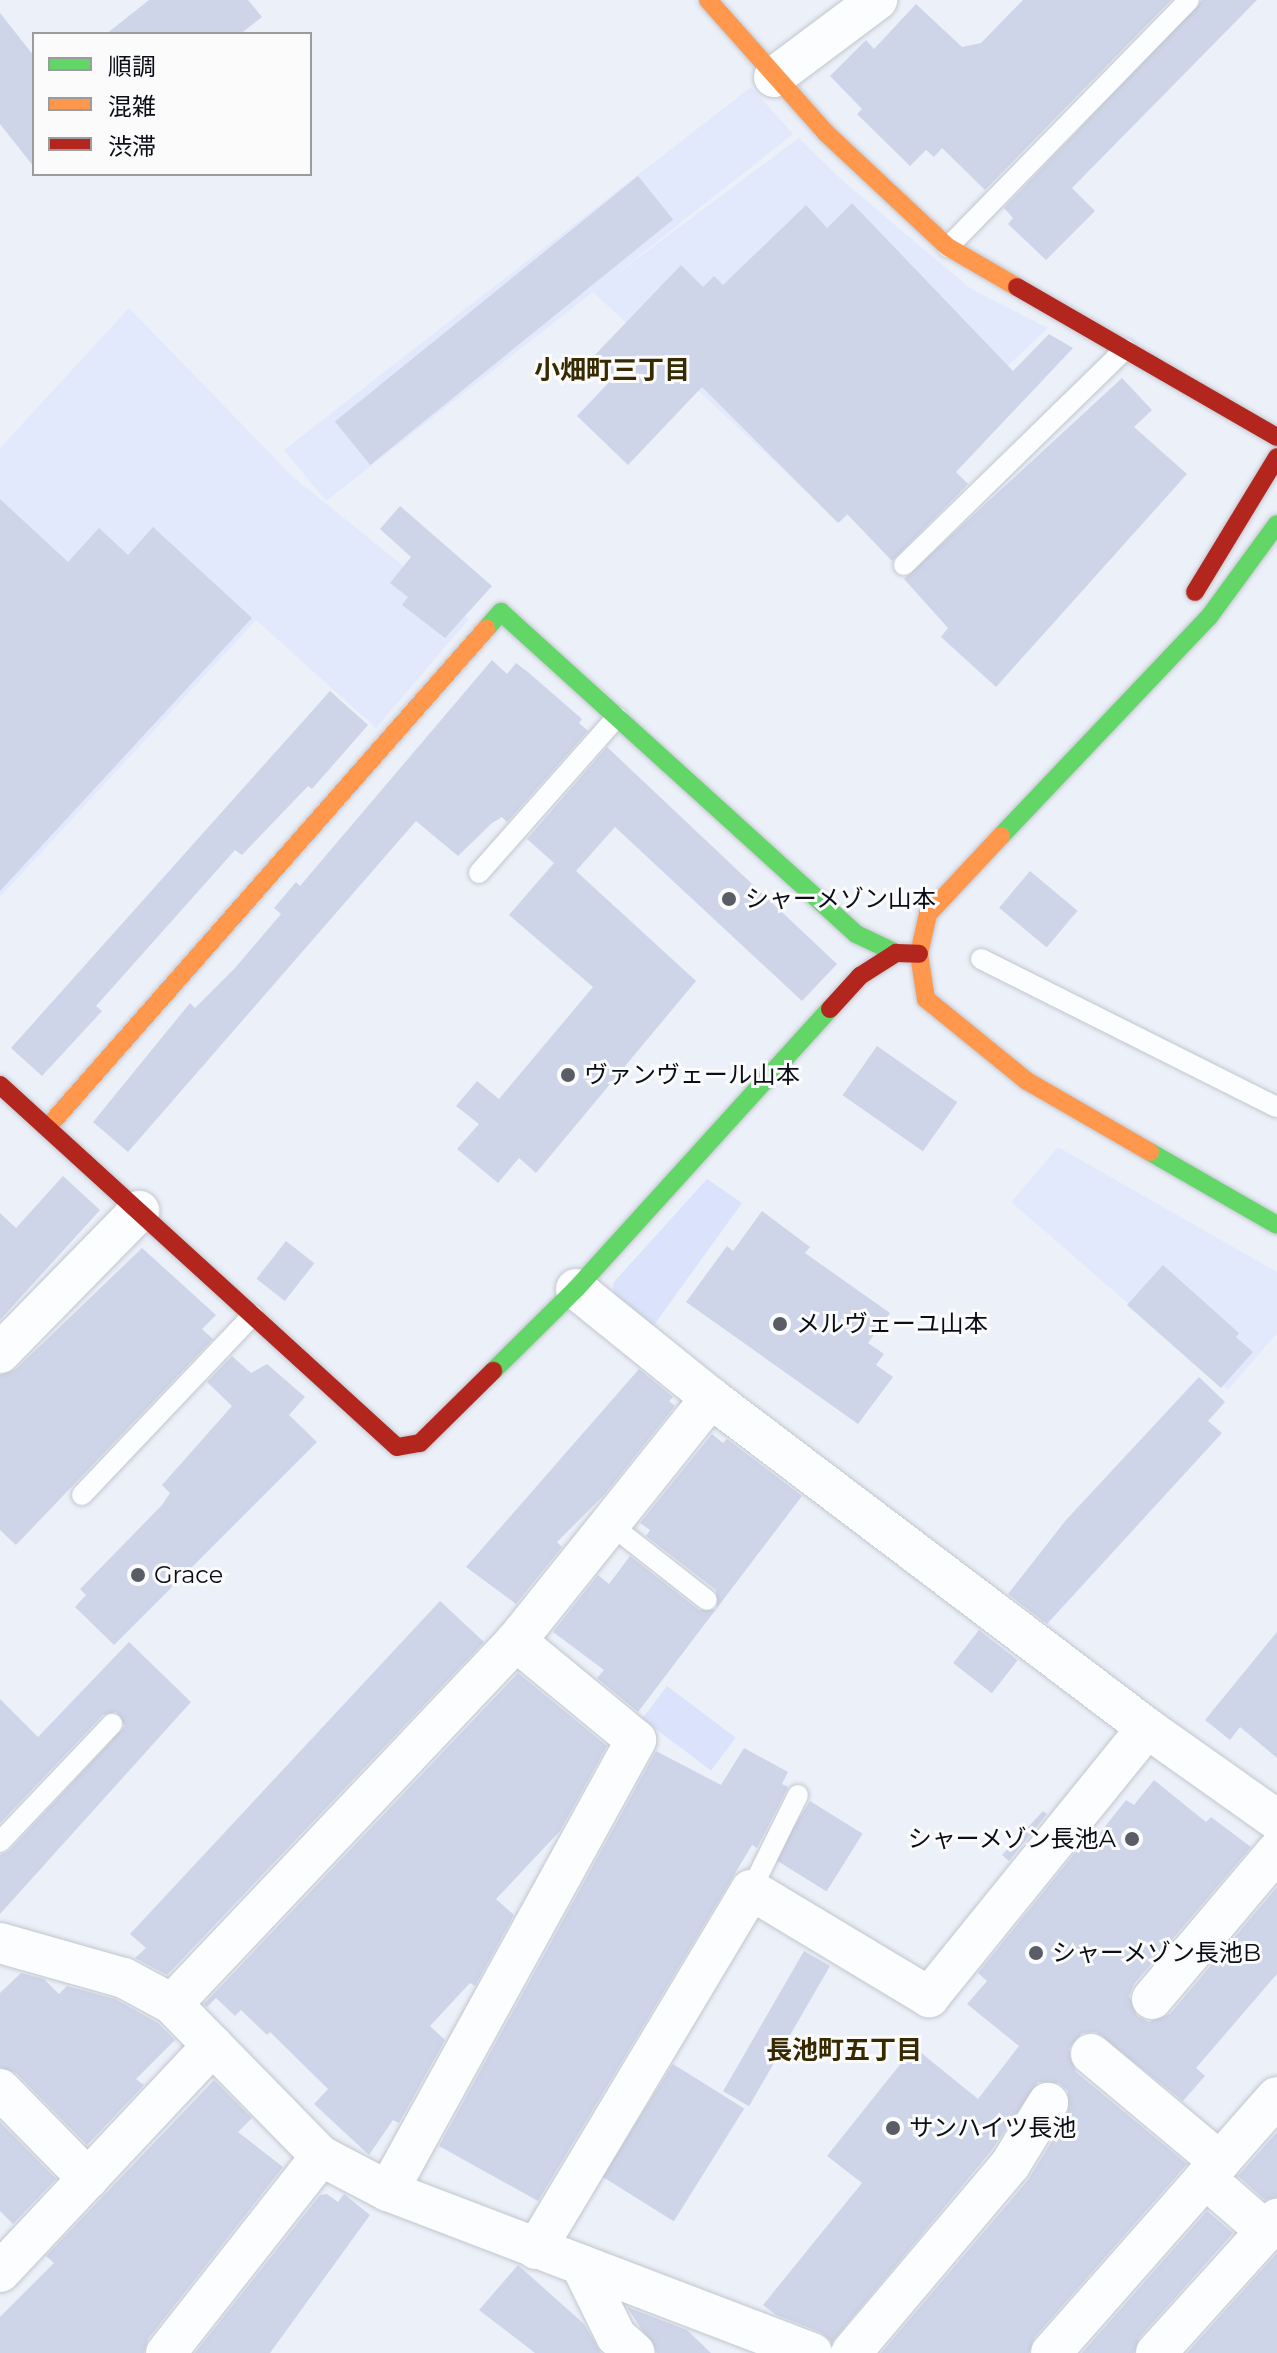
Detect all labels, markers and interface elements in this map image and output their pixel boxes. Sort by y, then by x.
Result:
legend [32,32,312,176]
text: 順調 [108,52,156,81]
text: 混雑 [108,92,156,121]
text: 渋滞 [108,132,156,161]
district label: 小畑町三丁目 [534,355,690,387]
place label: シャーメゾン山本 [745,885,937,913]
marker: シャーメゾン山本 [720,890,738,908]
place label: ヴァンヴェール山本 [584,1061,800,1089]
marker: ヴァンヴェール山本 [559,1066,577,1084]
place label: メルヴェーユ山本 [796,1310,988,1338]
marker: メルヴェーユ山本 [771,1315,789,1333]
place label: Grace [154,1561,223,1589]
marker: Grace [129,1566,147,1584]
place label: シャーメゾン長池A [907,1825,1116,1853]
marker: シャーメゾン長池A [1123,1830,1141,1848]
place label: シャーメゾン長池B [1052,1939,1262,1967]
marker: シャーメゾン長池B [1027,1944,1045,1962]
district label: 長池町五丁目 [766,2035,922,2067]
place label: サンハイツ長池 [909,2114,1077,2142]
marker: サンハイツ長池 [884,2119,902,2137]

